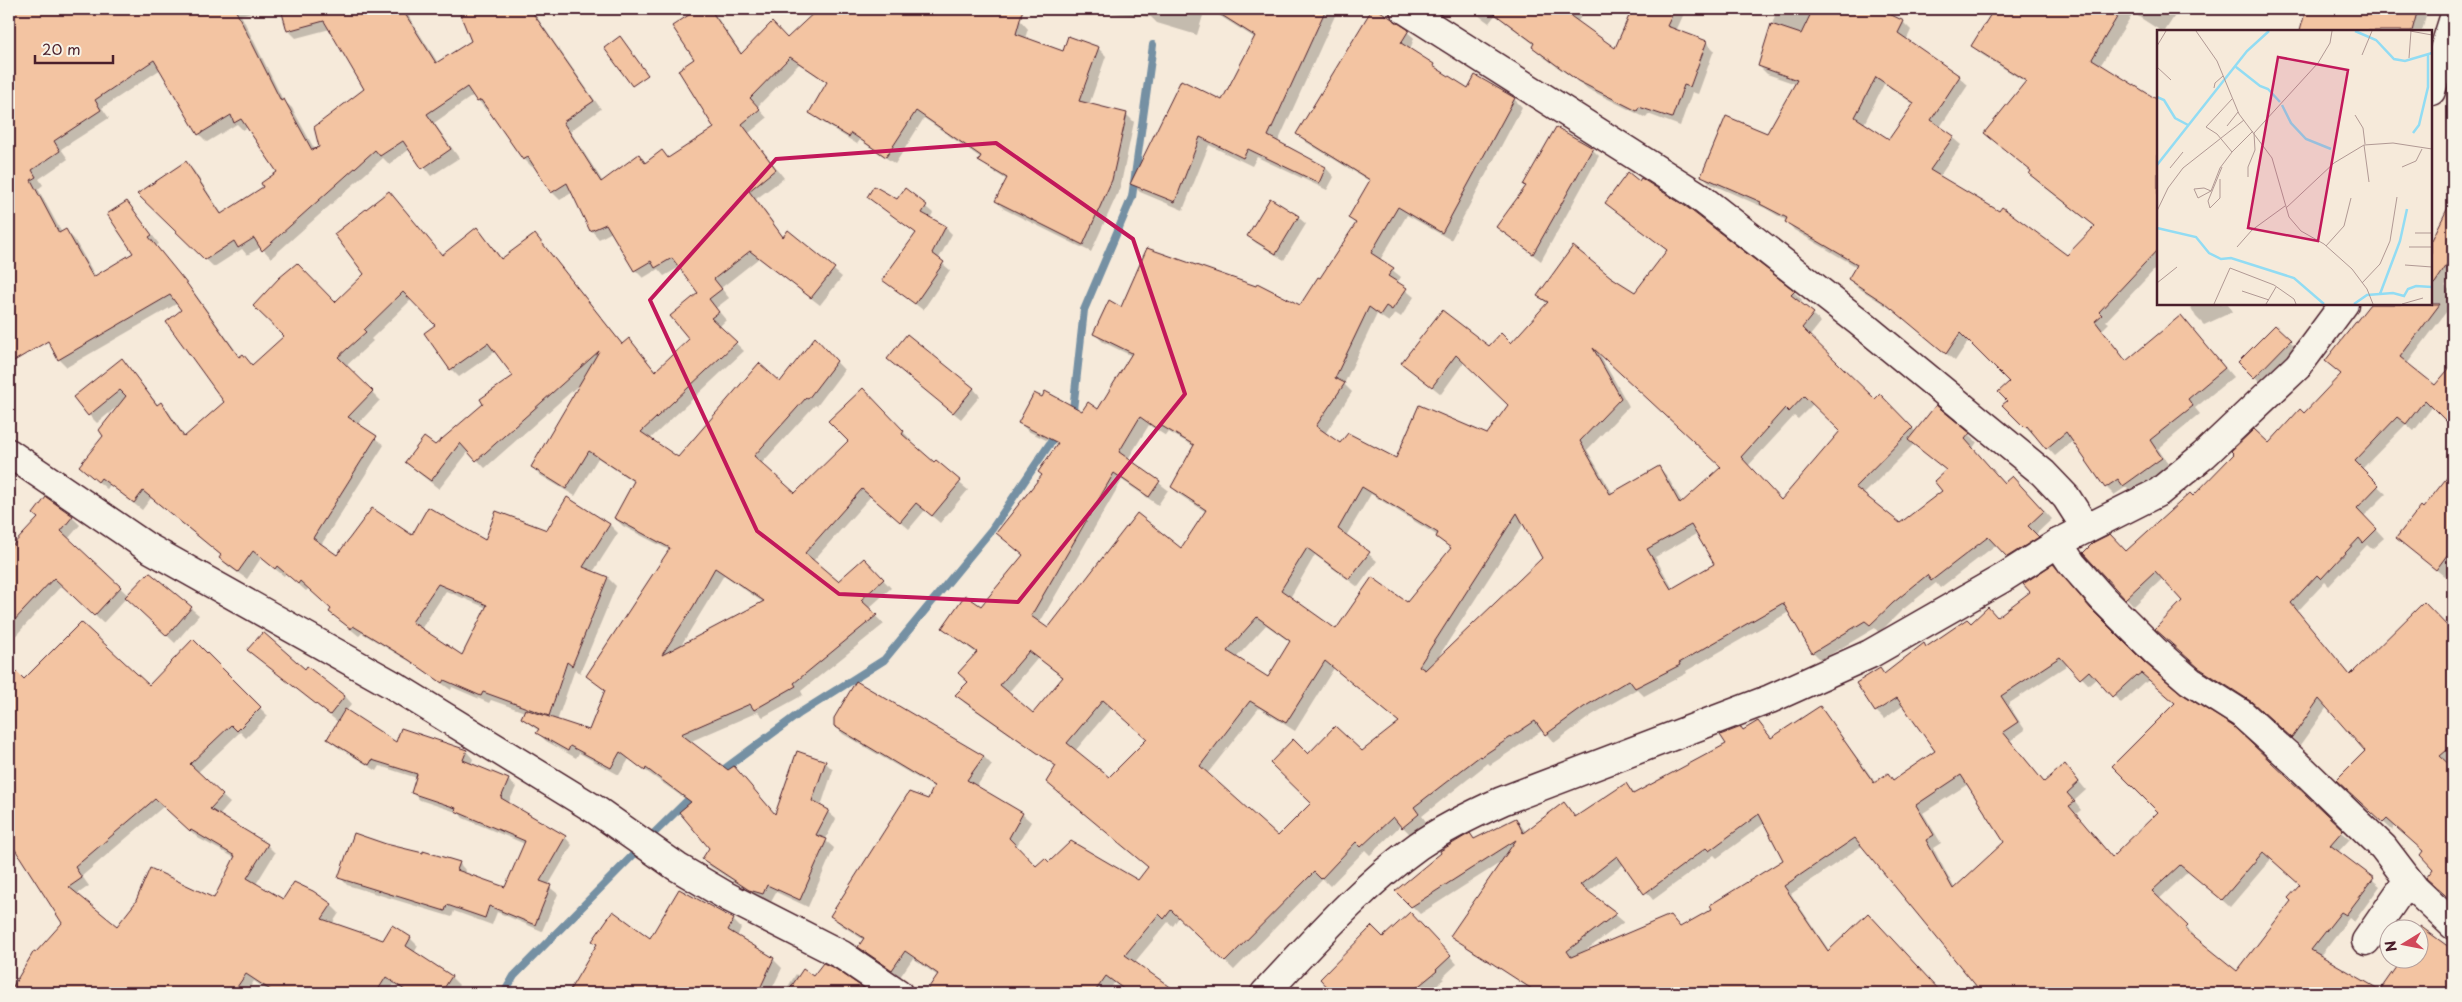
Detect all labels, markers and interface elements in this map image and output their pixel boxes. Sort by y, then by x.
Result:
inset map [2157,30,2432,305]
scale bar [35,32,112,64]
text: 20 m [42,37,81,60]
north arrow [2380,920,2430,970]
text: N [2379,939,2402,954]

